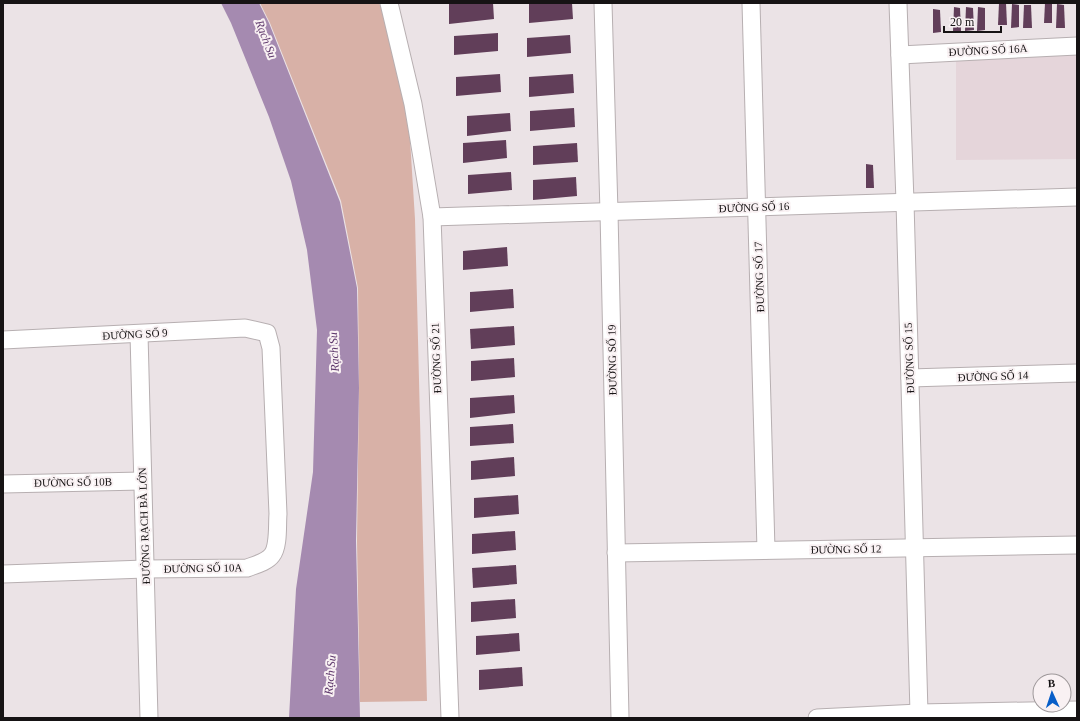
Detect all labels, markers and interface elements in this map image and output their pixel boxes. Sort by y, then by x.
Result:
scale bar [944,8,1001,34]
text: 20 m [950,15,975,29]
water label: Rạch Su [252,17,280,60]
street label: ĐƯỜNG SỐ 16A [948,42,1028,58]
street label: ĐƯỜNG SỐ 16 [718,200,790,214]
street label: ĐƯỜNG SỐ 17 [752,241,766,313]
street label: ĐƯỜNG SỐ 21 [429,322,443,394]
street label: ĐƯỜNG SỐ 15 [902,322,916,394]
street label: ĐƯỜNG SỐ 19 [605,324,619,396]
street label: ĐƯỜNG SỐ 9 [102,326,168,342]
water label: Rạch Su [326,332,342,373]
street label: ĐƯỜNG SỐ 14 [957,369,1029,383]
street label: ĐƯỜNG RẠCH BÀ LỚN [136,467,153,585]
street label: ĐƯỜNG SỐ 10B [34,475,112,489]
street label: ĐƯỜNG SỐ 12 [810,542,882,556]
street label: ĐƯỜNG SỐ 10A [163,561,243,575]
water label: Rạch Su [321,655,339,696]
north arrow [1032,673,1072,713]
text: B [1047,677,1056,689]

